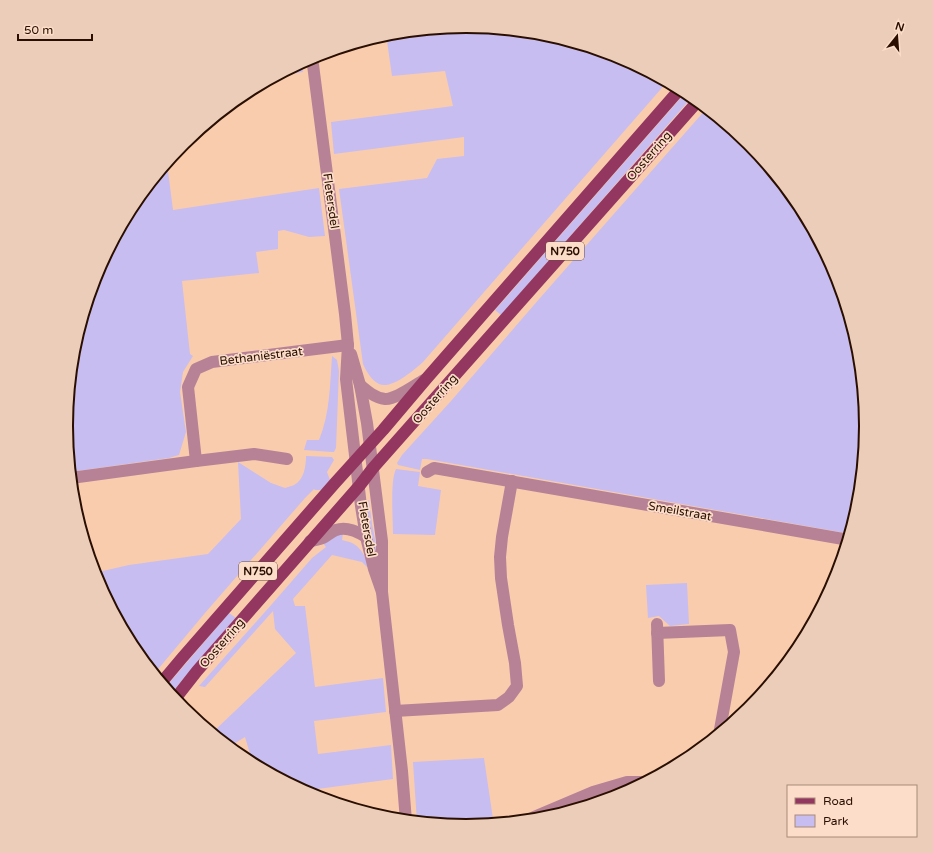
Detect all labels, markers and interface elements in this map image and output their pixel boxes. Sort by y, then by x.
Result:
scale bar [18,16,92,42]
north arrow [877,16,917,56]
text: N [894,19,906,34]
text: 50 m [24,23,53,37]
street label: Oosterring [624,128,674,184]
street label: Fletersdel [320,172,342,230]
road number: N750 [546,242,584,260]
street label: Bethaniëstraat [219,344,304,368]
street label: Oosterring [410,371,460,427]
street label: Smeilstraat [647,499,713,524]
street label: Fletersdel [355,500,379,558]
road number: N750 [239,562,277,580]
street label: Oosterring [197,615,247,671]
legend [787,785,917,837]
text: Road [823,794,853,808]
text: Park [823,814,849,828]

